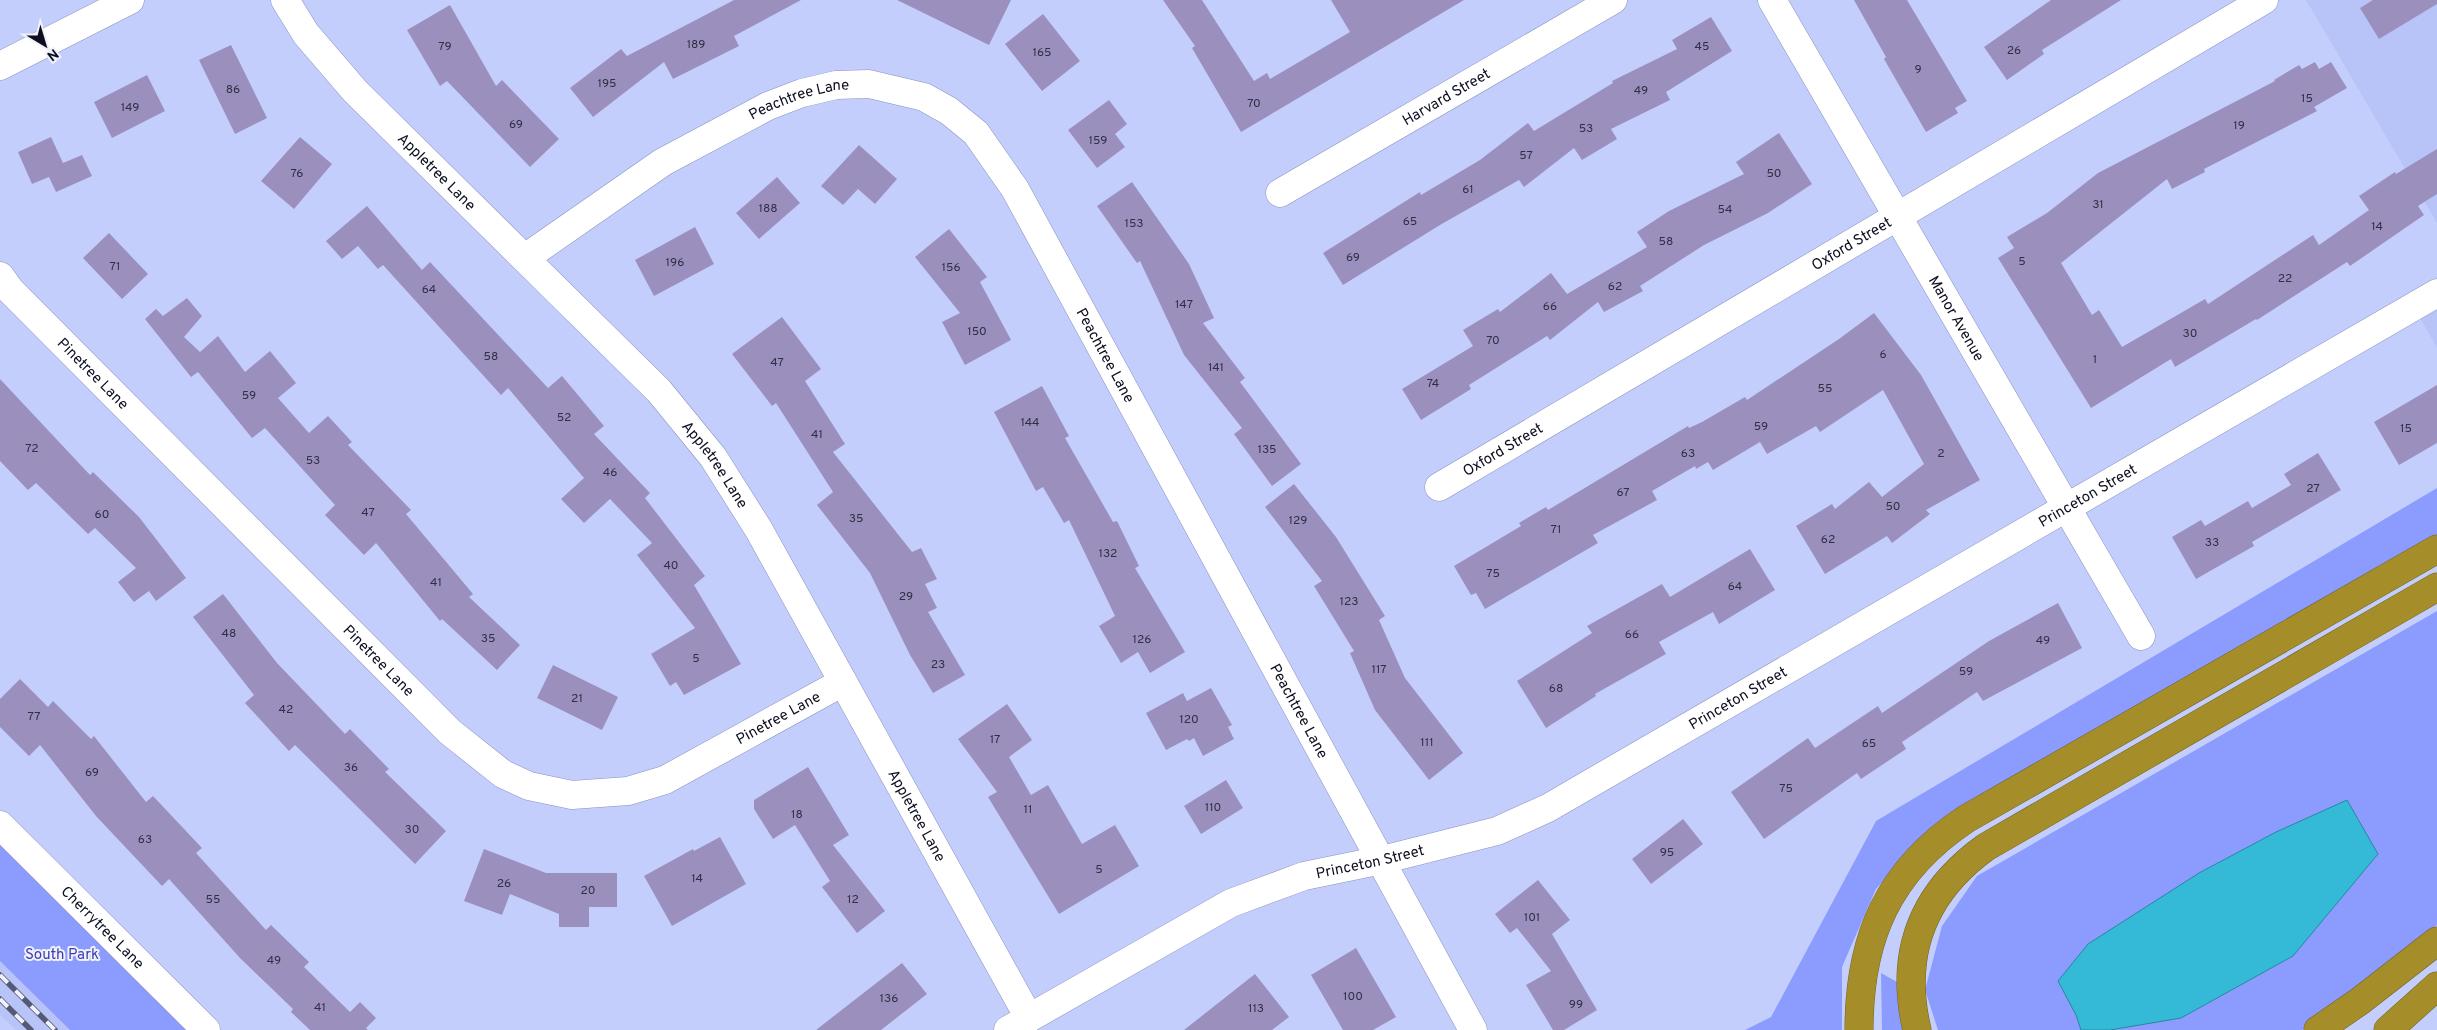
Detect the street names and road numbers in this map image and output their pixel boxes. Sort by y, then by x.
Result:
street label: Harvard Street [1400,65,1494,131]
street label: Peachtree Lane [746,77,849,125]
street label: Appletree Lane [392,130,479,216]
street label: Oxford Street [1809,214,1896,276]
street label: Manor Avenue [1923,273,1988,365]
street label: Peachtree Lane [1071,305,1138,407]
street label: Pinetree Lane [52,335,132,414]
street label: Appletree Lane [677,418,751,513]
street label: Oxford Street [1460,420,1547,482]
street label: Princeton Street [2036,461,2141,533]
street label: Pinetree Lane [338,622,418,701]
street label: Peachtree Lane [1264,661,1331,762]
street label: Princeton Street [1686,663,1791,735]
street label: Pinetree Lane [733,688,824,750]
street label: Appletree Lane [882,767,949,866]
street label: Princeton Street [1314,842,1426,884]
street label: Cherrytree Lane [56,883,147,974]

